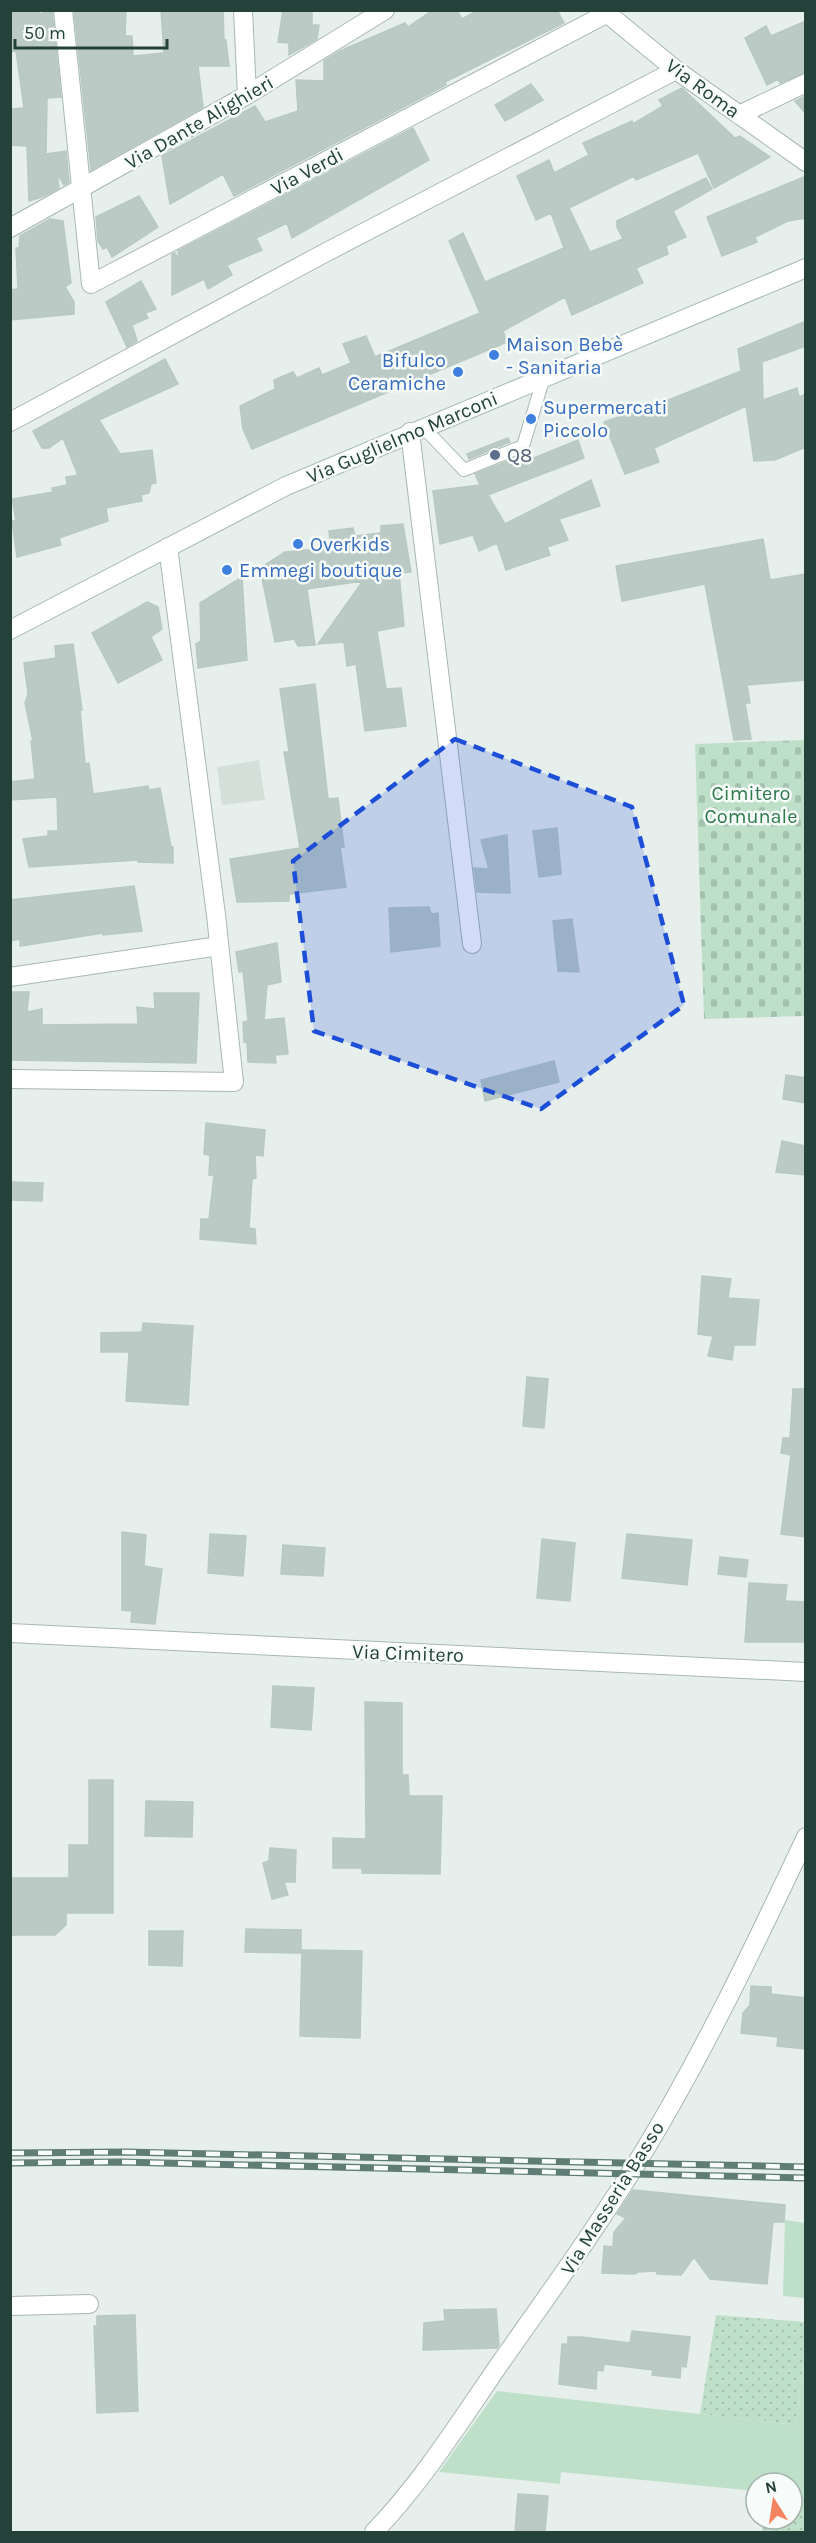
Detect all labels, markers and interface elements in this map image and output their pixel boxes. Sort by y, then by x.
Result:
scale bar [15,12,166,50]
text: 50 m [24,22,66,44]
street label: Via Roma [661,54,744,123]
street label: Via Dante Alighieri [121,71,278,174]
street label: Via Verdi [267,143,347,200]
place label: Maison Bebè - Sanitaria [506,333,623,379]
marker: Maison Bebè - Sanitaria [487,348,501,362]
place label: Bifulco Ceramiche [348,349,446,395]
marker: Bifulco Ceramiche [451,365,465,379]
street label: Via Guglielmo Marconi [303,387,501,488]
place label: Supermercati Piccolo [543,396,667,442]
marker: Supermercati Piccolo [524,412,538,426]
place label: Q8 [507,444,532,467]
marker: Q8 [488,448,502,462]
place label: Overkids [310,533,390,556]
marker: Overkids [291,537,305,551]
place label: Emmegi boutique [239,559,402,582]
marker: Emmegi boutique [220,563,234,577]
park label: Cimitero Comunale [705,782,797,828]
street label: Via Cimitero [352,1640,464,1667]
street label: Via Masseria Basso [556,2117,669,2279]
north arrow [744,2471,804,2531]
text: N [763,2476,779,2497]

